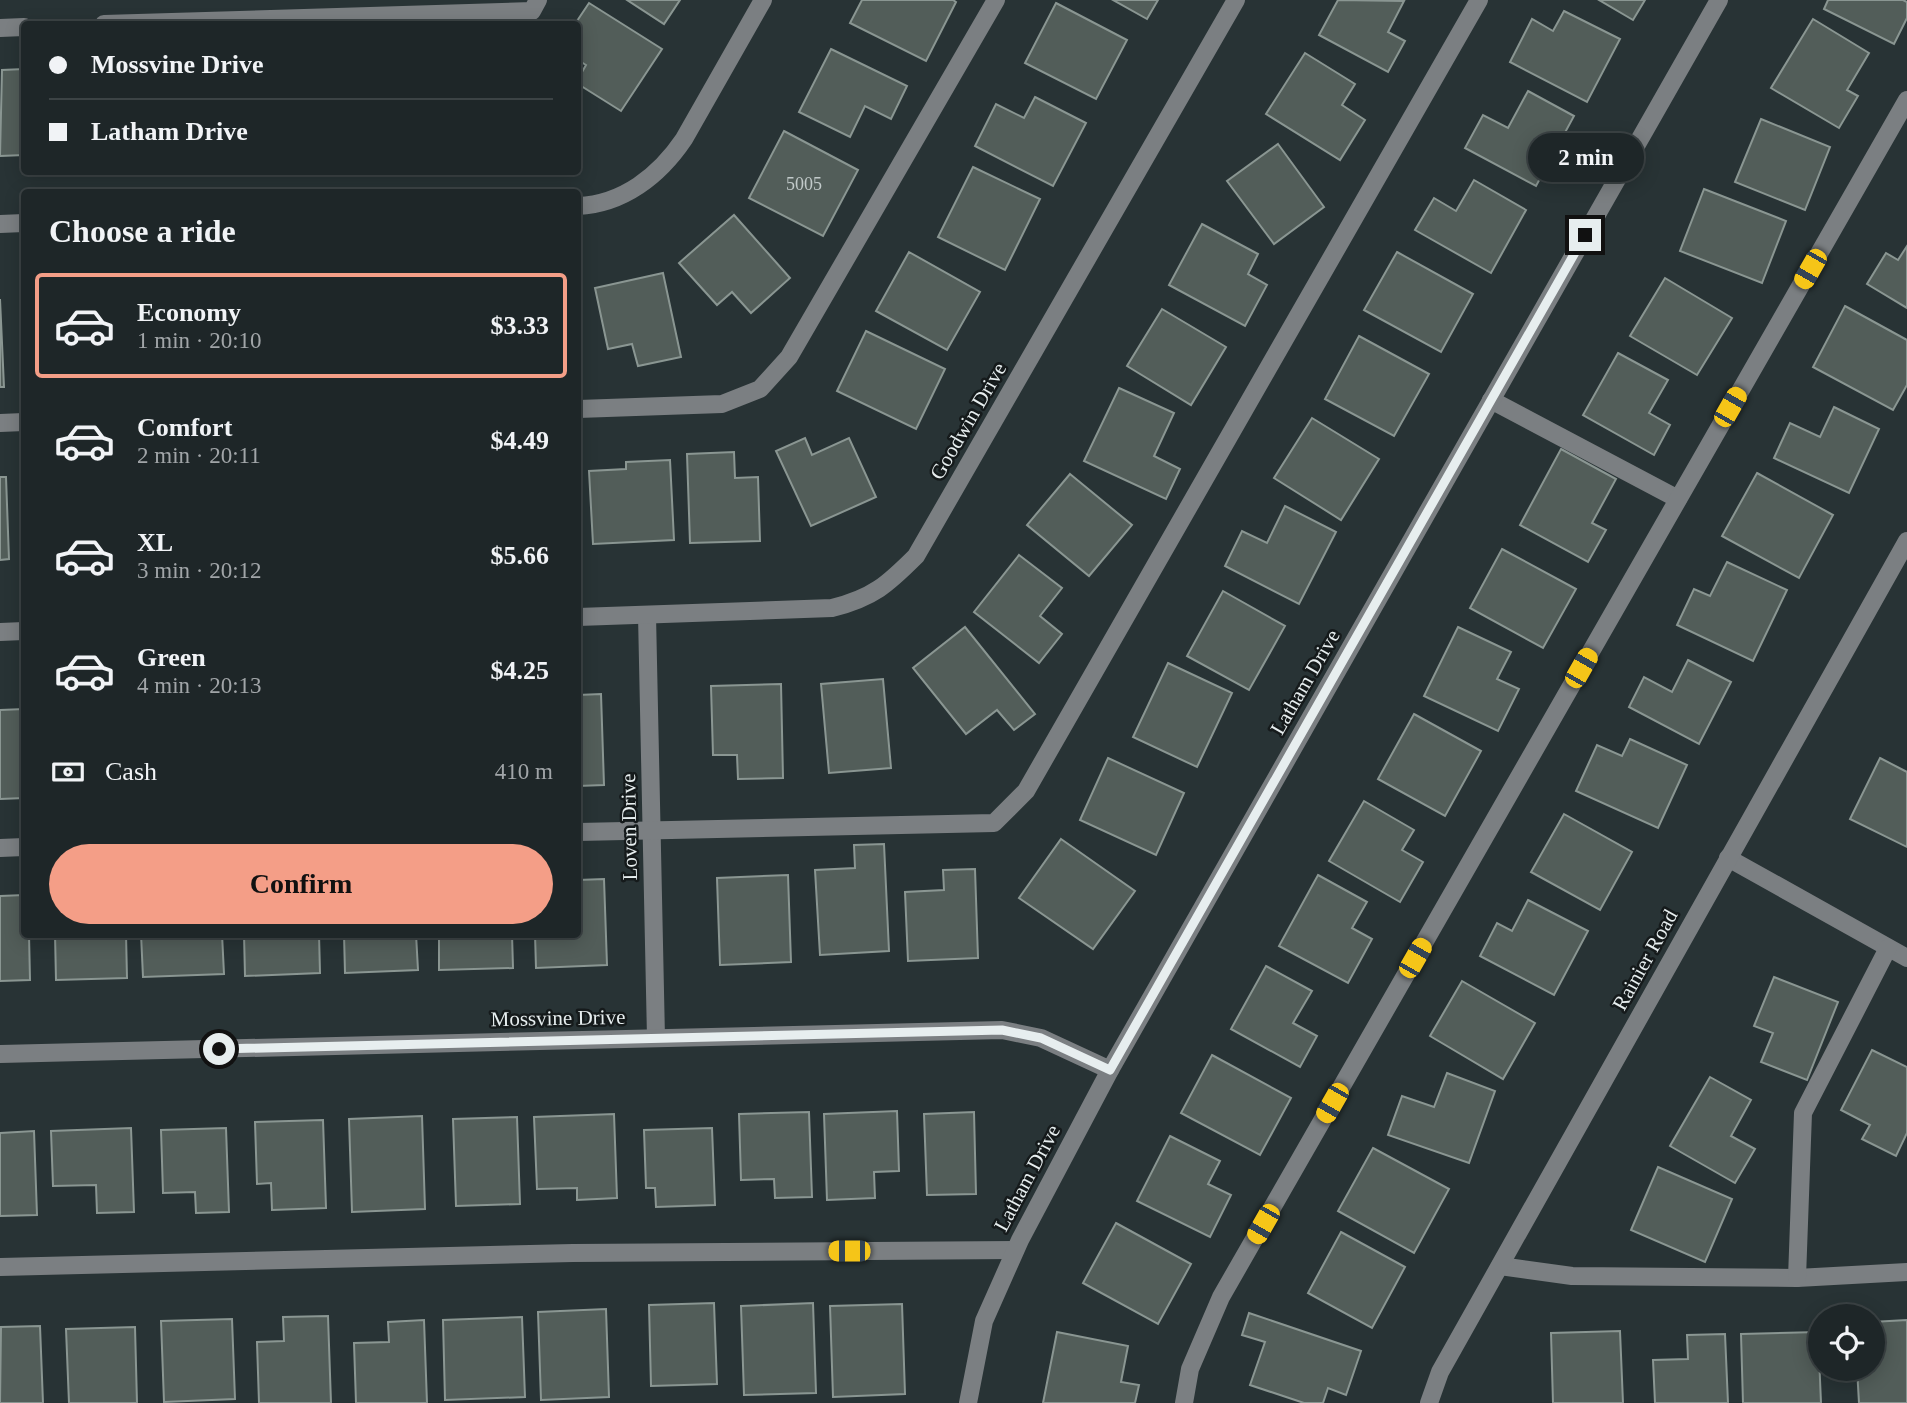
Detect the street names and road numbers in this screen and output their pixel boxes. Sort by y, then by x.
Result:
street label: Goodwin Drive [925,358,1011,484]
street label: Latham Drive [1265,625,1345,739]
street label: Loven Drive [616,773,642,881]
street label: Rainier Road [1608,905,1683,1015]
street label: Mossvine Drive [490,1005,626,1031]
street label: Latham Drive [989,1121,1065,1235]

